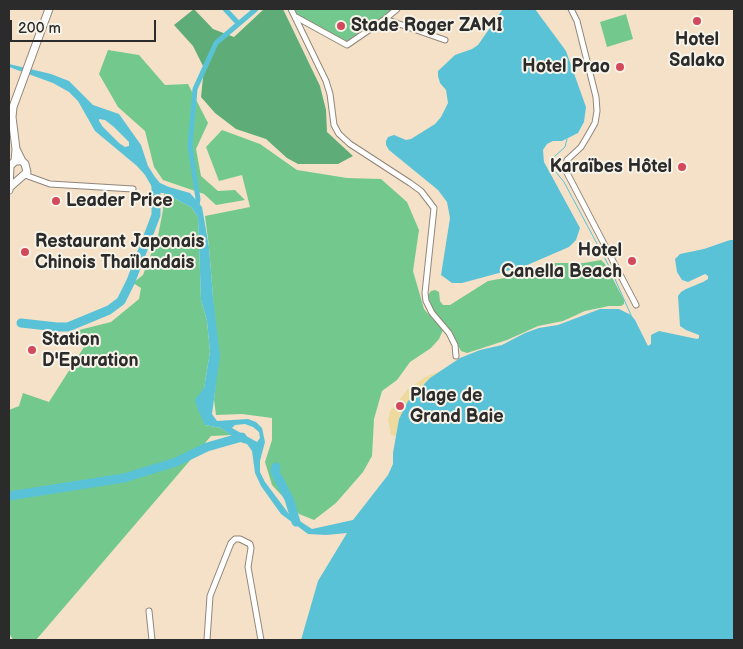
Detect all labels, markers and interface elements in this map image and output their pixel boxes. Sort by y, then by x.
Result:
scale bar [12,10,159,42]
place label: Stade Roger ZAMI [351,15,503,37]
marker: Hotel Salako [691,15,703,27]
text: 200 m [18,19,61,38]
marker: Stade Roger ZAMI [335,20,347,32]
place label: Hotel Salako [669,29,725,72]
place label: Hotel Prao [522,56,610,78]
marker: Hotel Prao [614,61,626,73]
place label: Karaïbes Hôtel [550,156,672,178]
marker: Karaïbes Hôtel [676,161,688,173]
place label: Leader Price [66,190,173,212]
marker: Leader Price [50,195,62,207]
place label: Restaurant Japonais Chinois Thaïlandais [35,231,204,274]
place label: Hotel Canella Beach [501,240,622,282]
marker: Restaurant Japonais Chinois Thaïlandais [19,246,31,258]
marker: Hotel Canella Beach [626,255,638,267]
place label: Station D'Epuration [42,329,138,372]
marker: Station D'Epuration [26,344,38,356]
place label: Plage de Grand Baie [410,385,504,428]
marker: Plage de Grand Baie [394,400,406,412]

